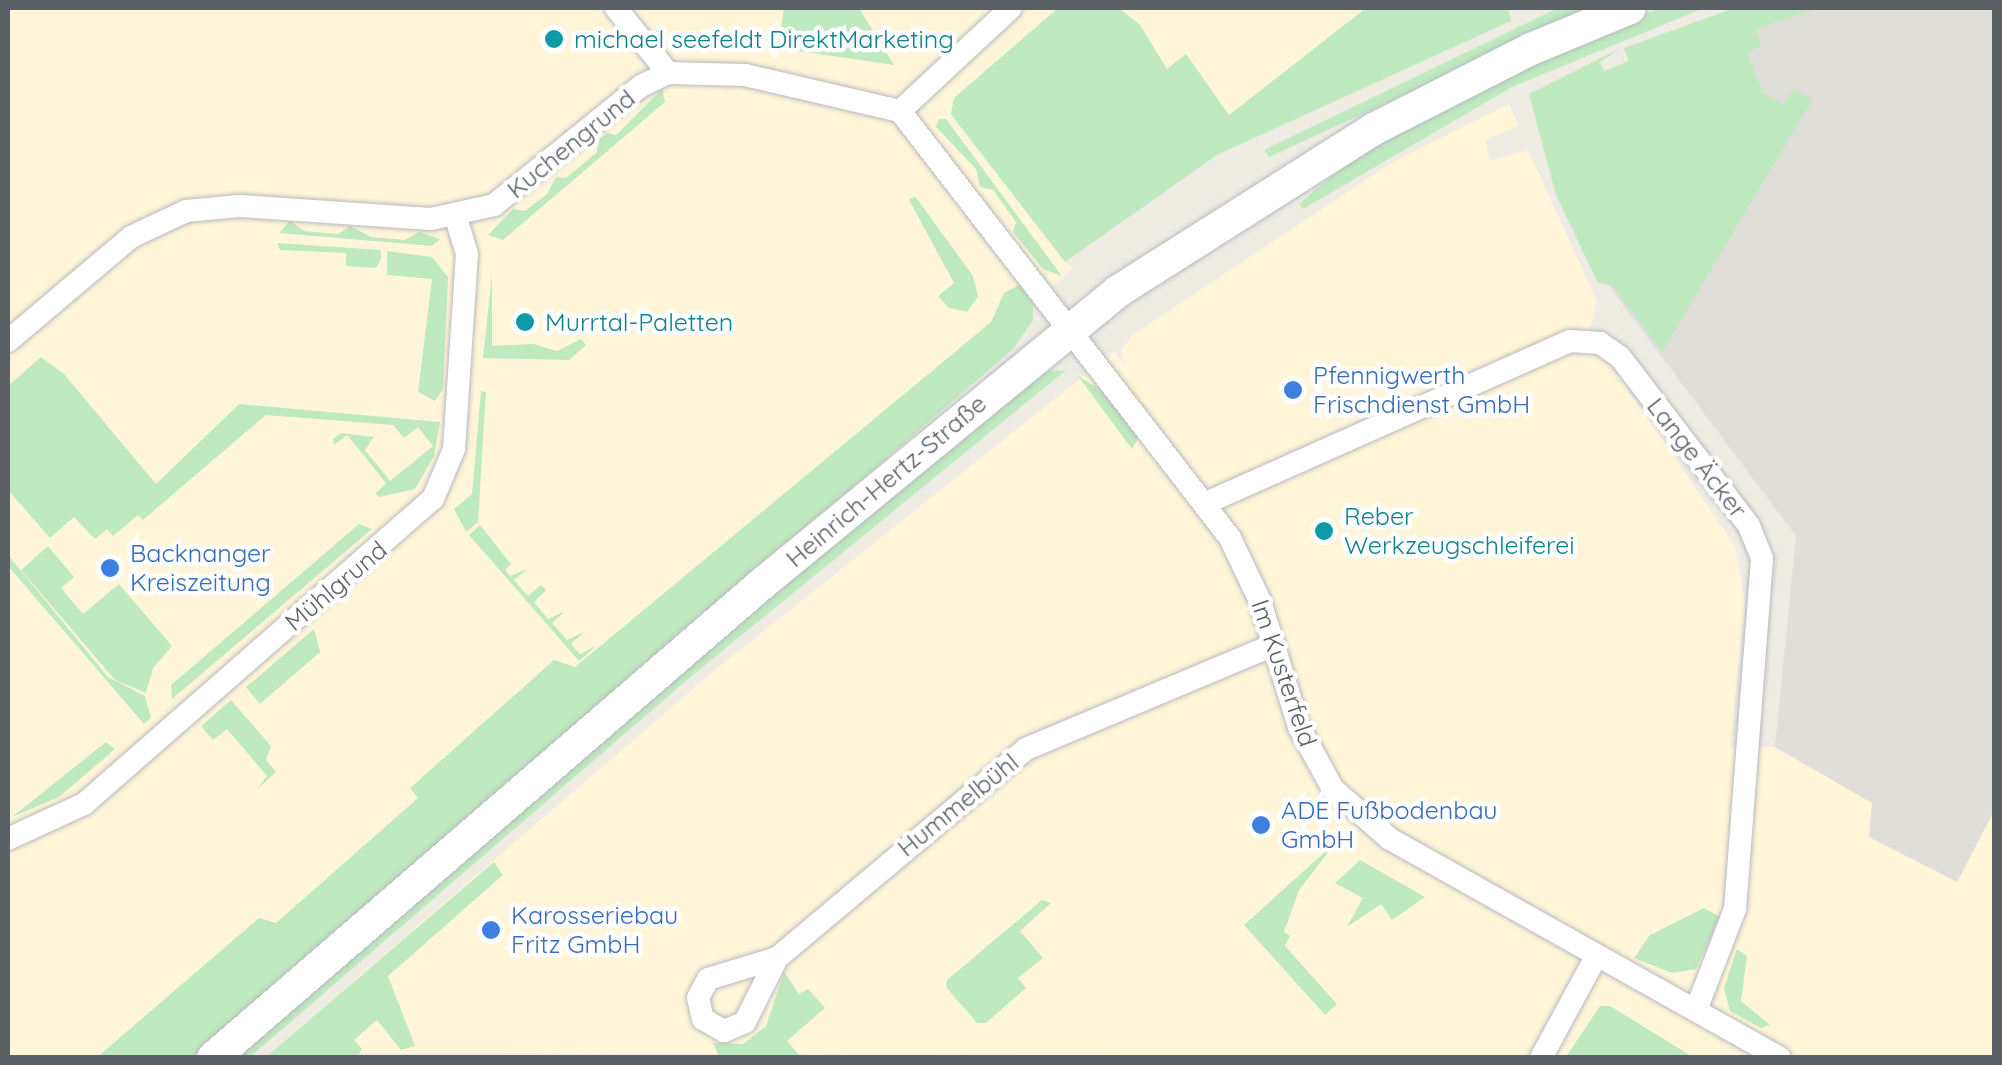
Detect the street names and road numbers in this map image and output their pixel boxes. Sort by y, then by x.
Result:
street label: Kuchengrund [501,83,641,205]
street label: Heinrich-Hertz-Straße [780,389,992,573]
street label: Lange Äcker [1641,392,1753,524]
street label: Mühlgrund [279,535,393,637]
street label: Im Kusterfeld [1245,596,1323,750]
street label: Hummelbühl [891,747,1025,863]

